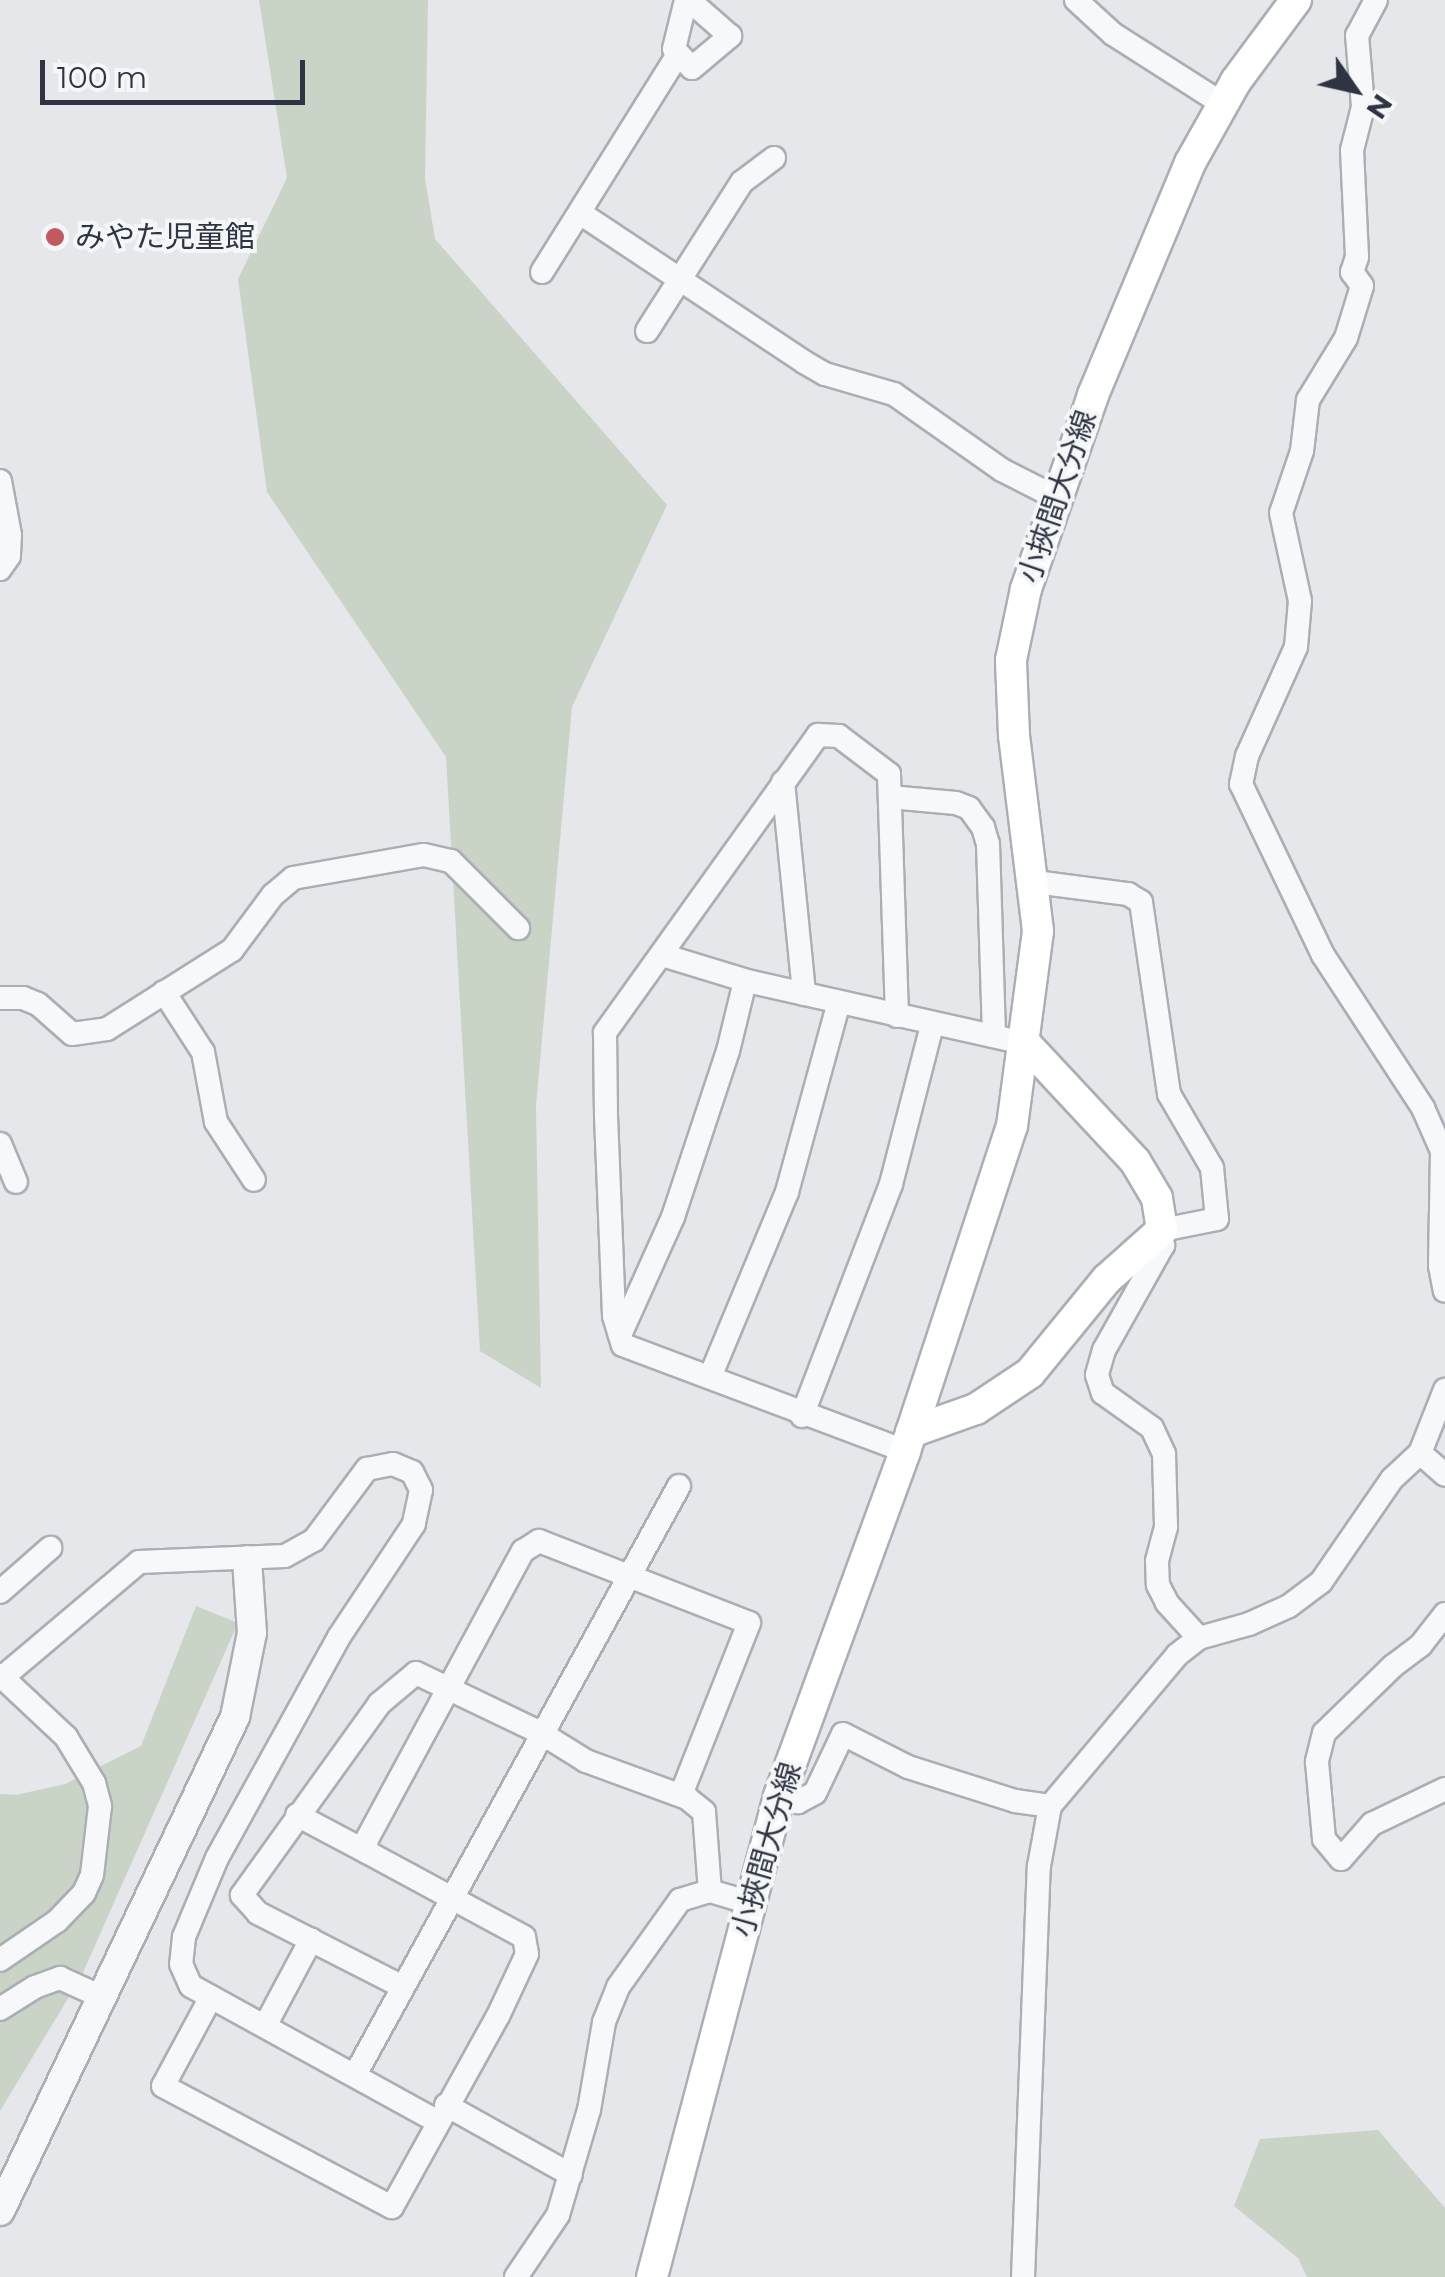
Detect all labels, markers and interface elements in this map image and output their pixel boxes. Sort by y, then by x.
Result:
scale bar [45,40,310,102]
north arrow [1305,40,1405,140]
text: 100 m [57,59,147,96]
text: N [1359,88,1400,126]
place label: みやた児童館 [75,219,255,255]
marker: みやた児童館 [44,226,66,248]
street label: 小挾間大分線 [1012,406,1104,588]
street label: 小挾間大分線 [725,1759,809,1941]

